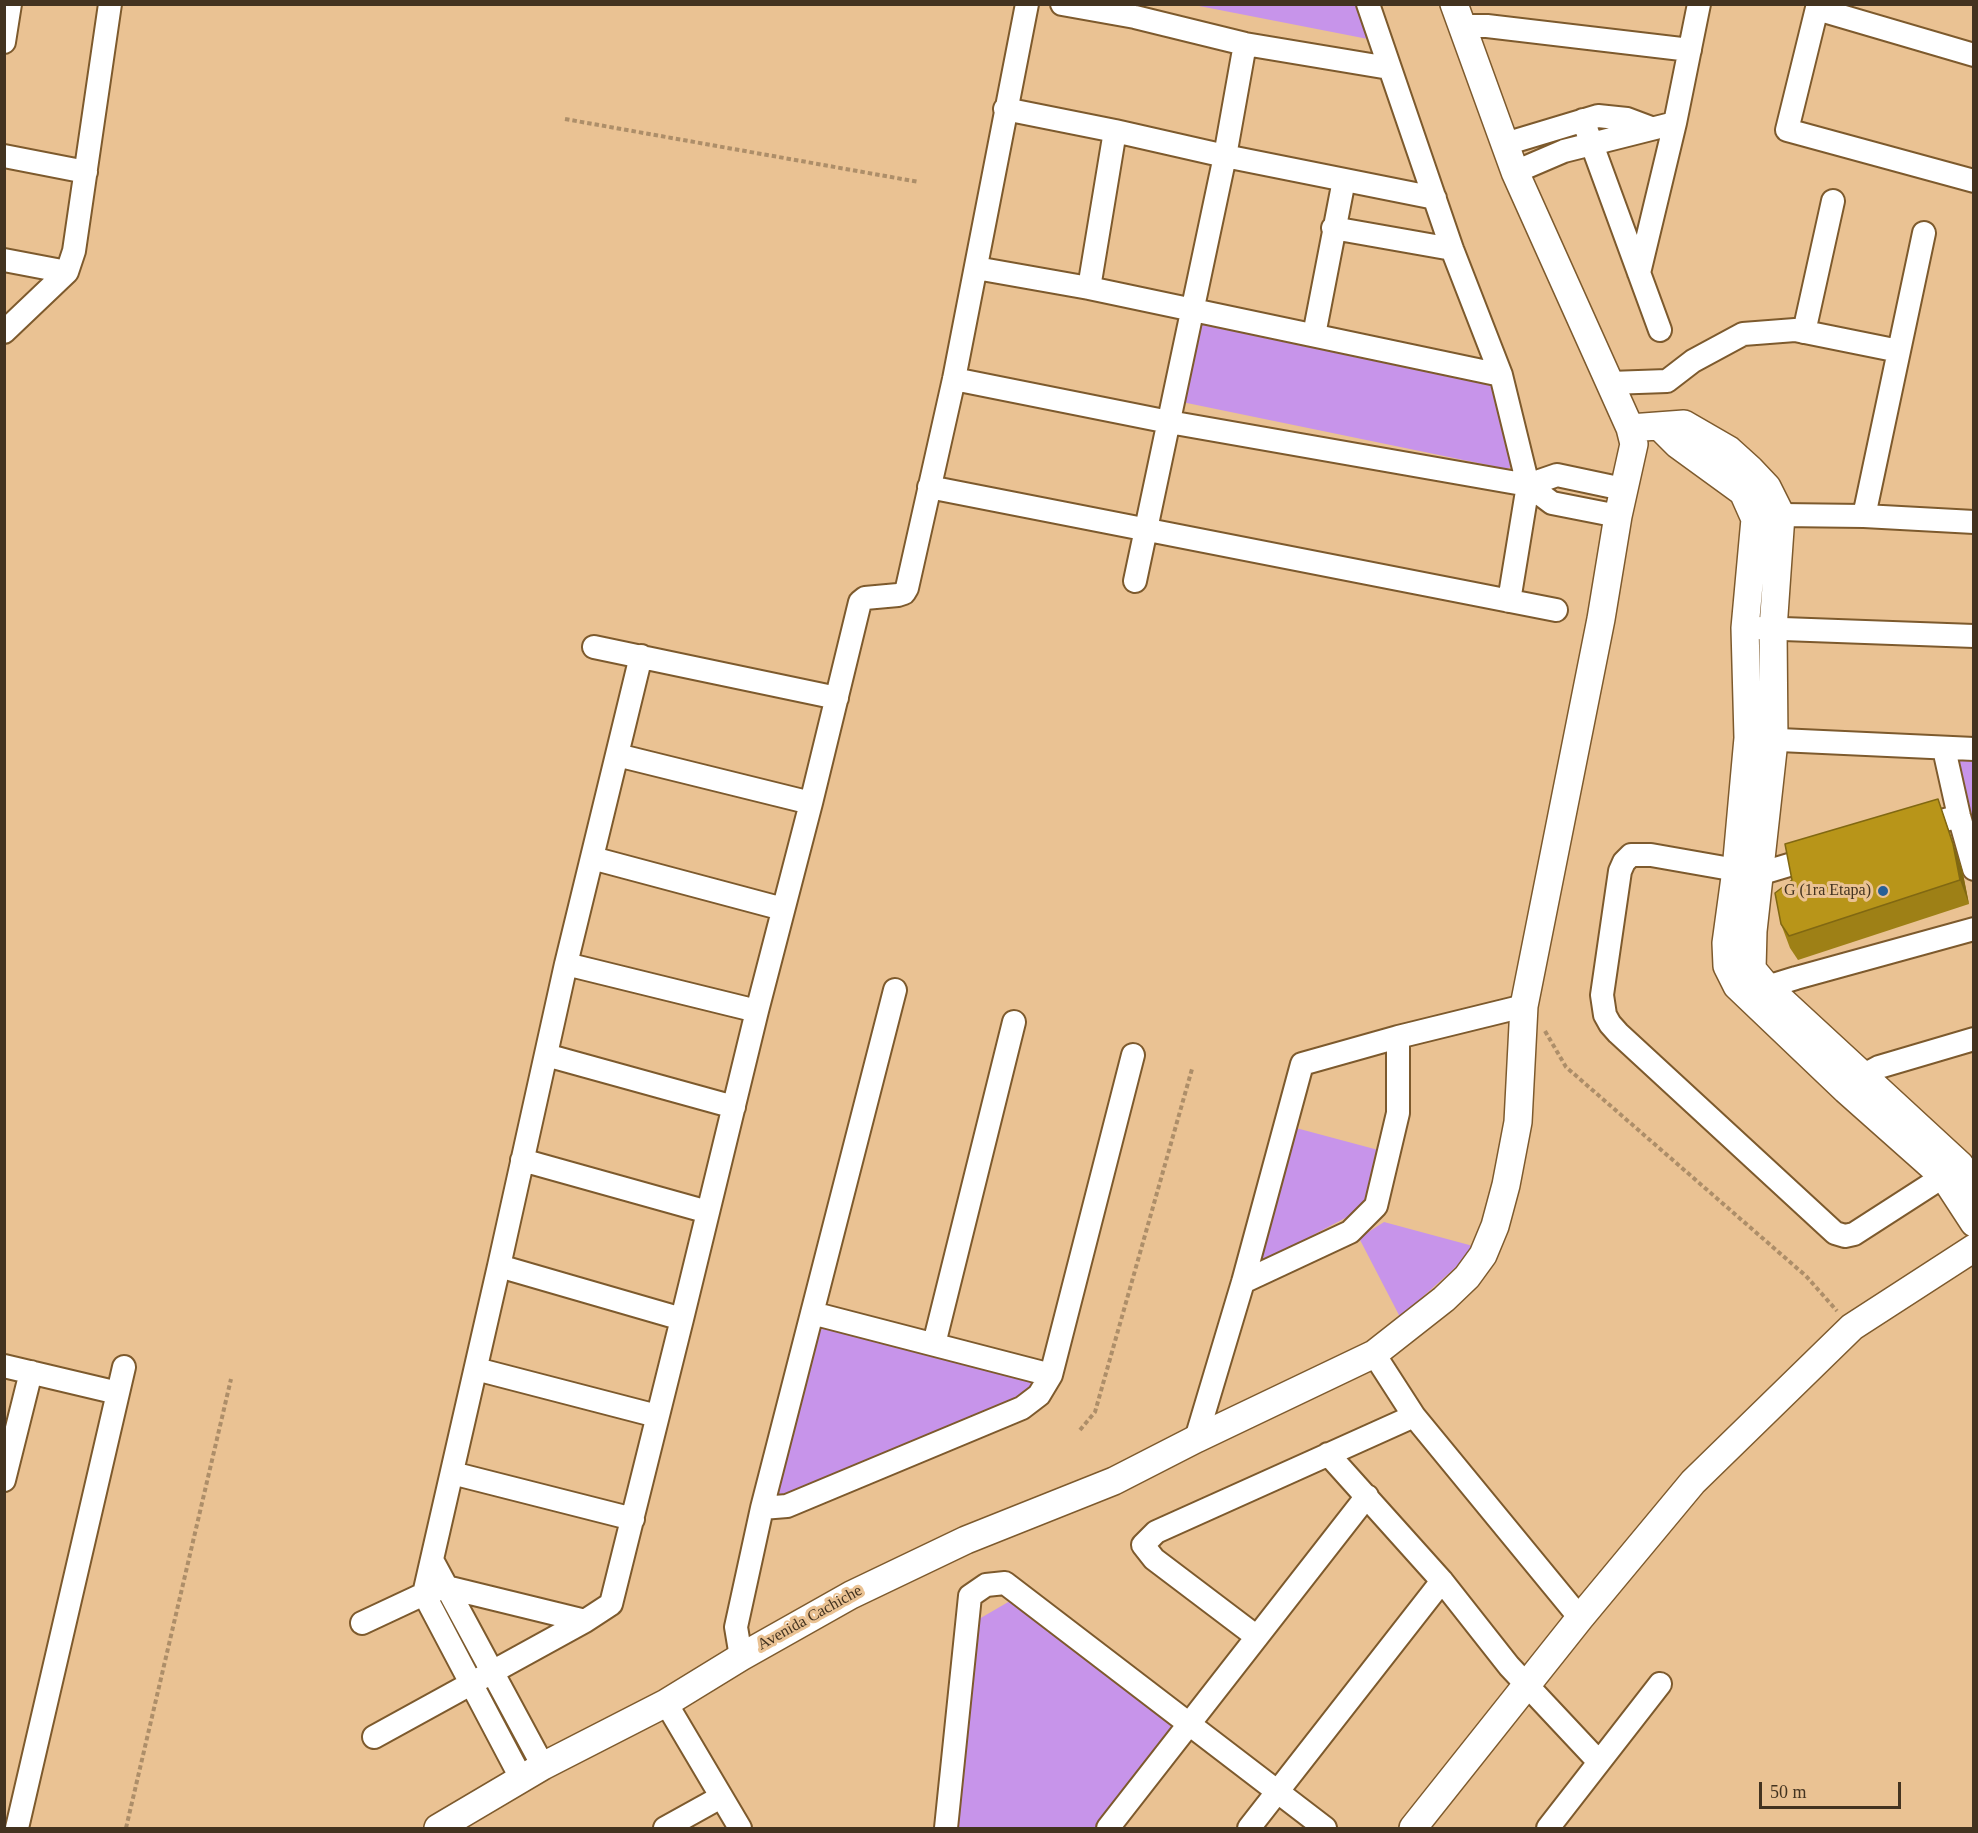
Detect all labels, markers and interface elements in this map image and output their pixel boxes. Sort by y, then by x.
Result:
place label: G (1ra Etapa) [1784,881,1871,901]
marker: G (1ra Etapa) [1876,884,1890,898]
street label: Avenida Cachiche [754,1581,866,1655]
scale bar [1762,1770,1904,1808]
text: 50 m [1770,1782,1807,1802]

